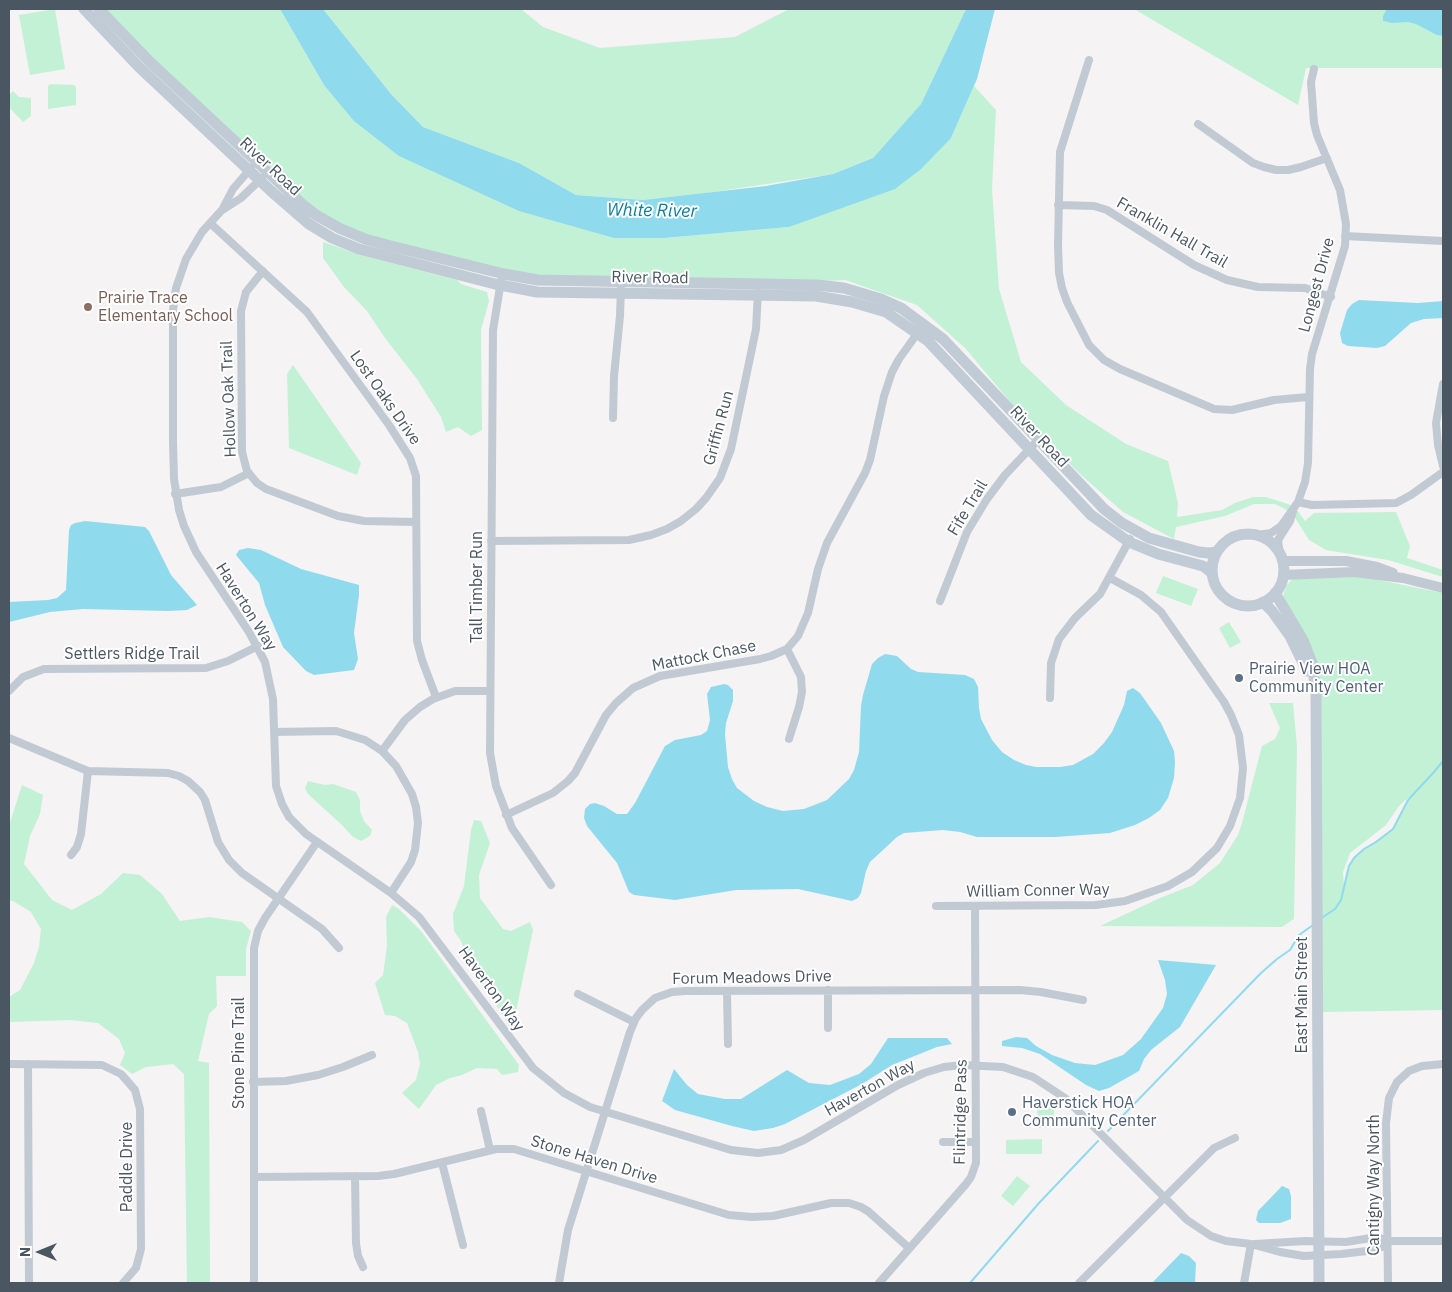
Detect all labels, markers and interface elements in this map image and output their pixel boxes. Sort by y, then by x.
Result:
street label: River Road [235,134,305,200]
street label: Franklin Hall Trail [1113,193,1231,273]
water label: White River [607,199,697,223]
street label: Longest Drive [1295,236,1339,334]
street label: River Road [611,268,689,288]
place label: Prairie Trace Elementary School [98,288,233,326]
marker: Prairie Trace Elementary School [82,301,94,313]
street label: Hollow Oak Trail [217,340,241,458]
street label: Lost Oaks Drive [345,347,425,449]
street label: Griffin Run [700,389,738,467]
street label: River Road [1006,402,1072,472]
street label: Fife Trail [944,477,992,539]
street label: Tall Timber Run [467,531,487,643]
street label: Haverton Way [211,559,281,655]
street label: Mattock Chase [650,636,758,676]
street label: Settlers Ridge Trail [64,644,200,664]
place label: Prairie View HOA Community Center [1249,659,1383,697]
marker: Prairie View HOA Community Center [1233,672,1245,684]
street label: William Conner Way [966,880,1110,902]
street label: East Main Street [1292,936,1312,1054]
street label: Haverton Way [454,943,528,1035]
street label: Forum Meadows Drive [672,967,832,989]
street label: Stone Pine Trail [229,997,249,1109]
street label: Haverton Way [822,1055,918,1121]
street label: Flintridge Pass [950,1059,972,1165]
place label: Haverstick HOA Community Center [1022,1093,1156,1131]
marker: Haverstick HOA Community Center [1006,1106,1018,1118]
street label: Cantigny Way North [1364,1114,1384,1256]
street label: Paddle Drive [117,1122,137,1212]
street label: Stone Haven Drive [528,1132,660,1188]
north arrow [15,1227,65,1277]
text: N [16,1247,34,1257]

